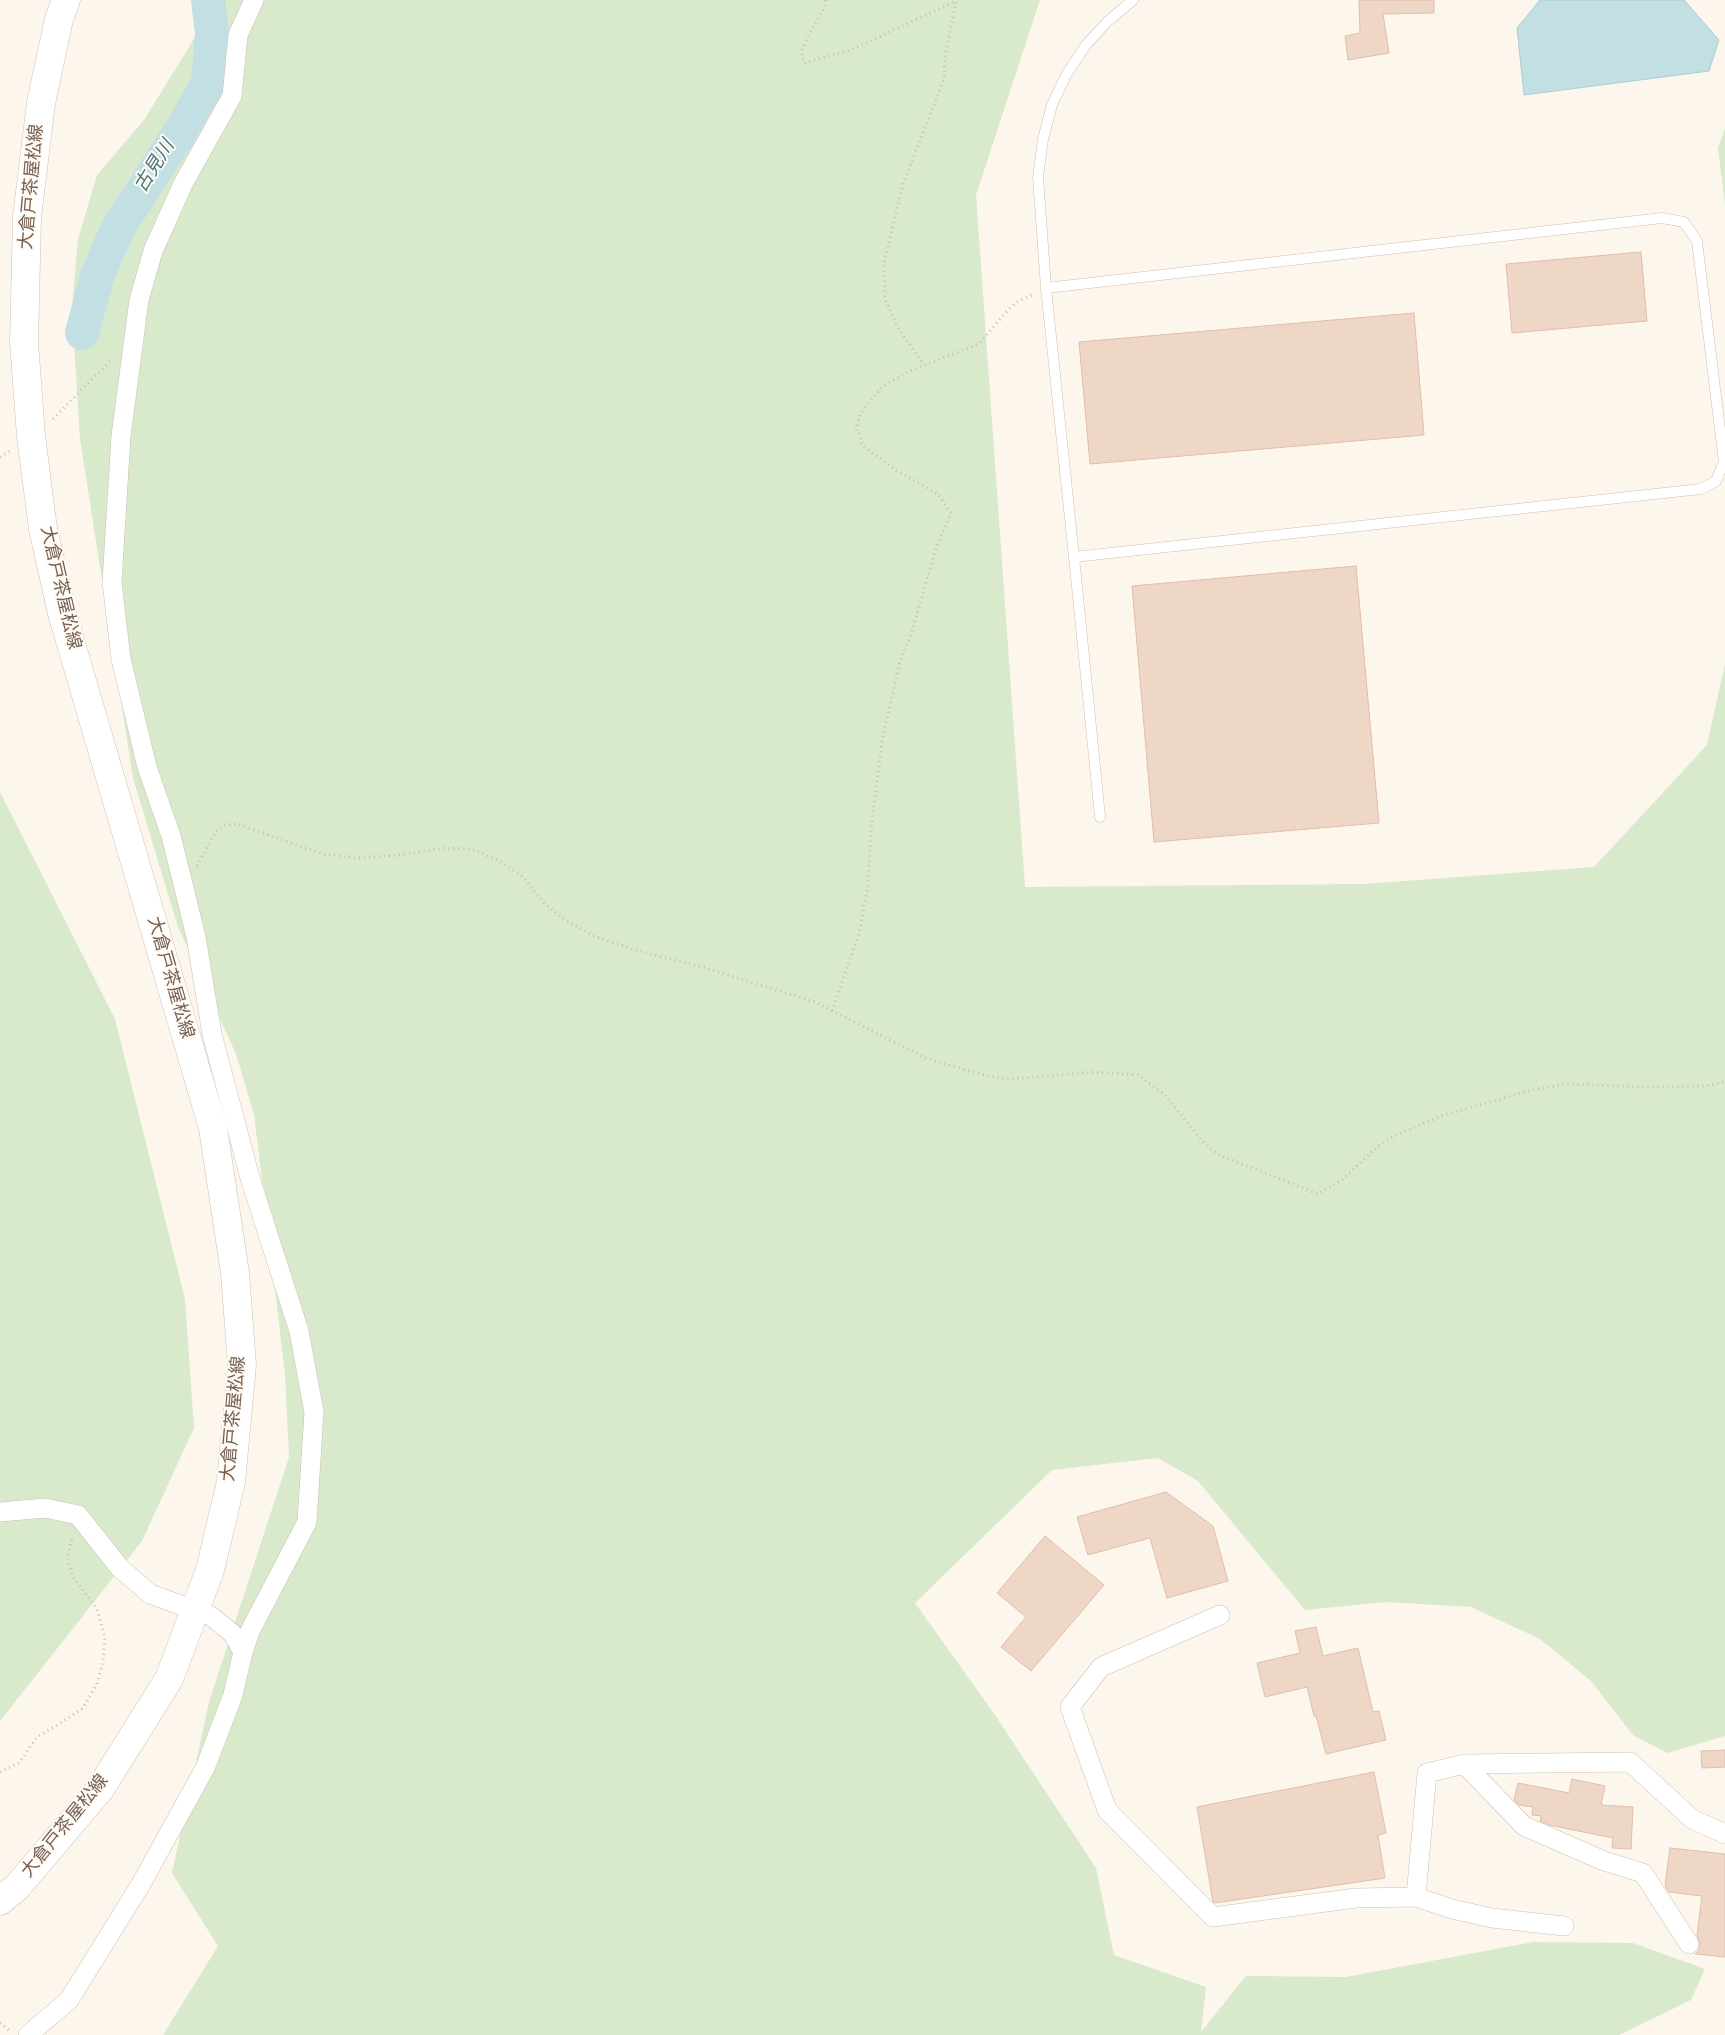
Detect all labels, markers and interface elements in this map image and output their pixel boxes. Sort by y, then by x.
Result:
street label: 大倉戸茶屋松線 [17,123,49,251]
water label: 古見川 [131,137,181,197]
street label: 大倉戸茶屋松線 [34,524,84,652]
street label: 大倉戸茶屋松線 [141,914,197,1042]
street label: 大倉戸茶屋松線 [219,1355,251,1483]
street label: 大倉戸茶屋松線 [18,1771,114,1883]

